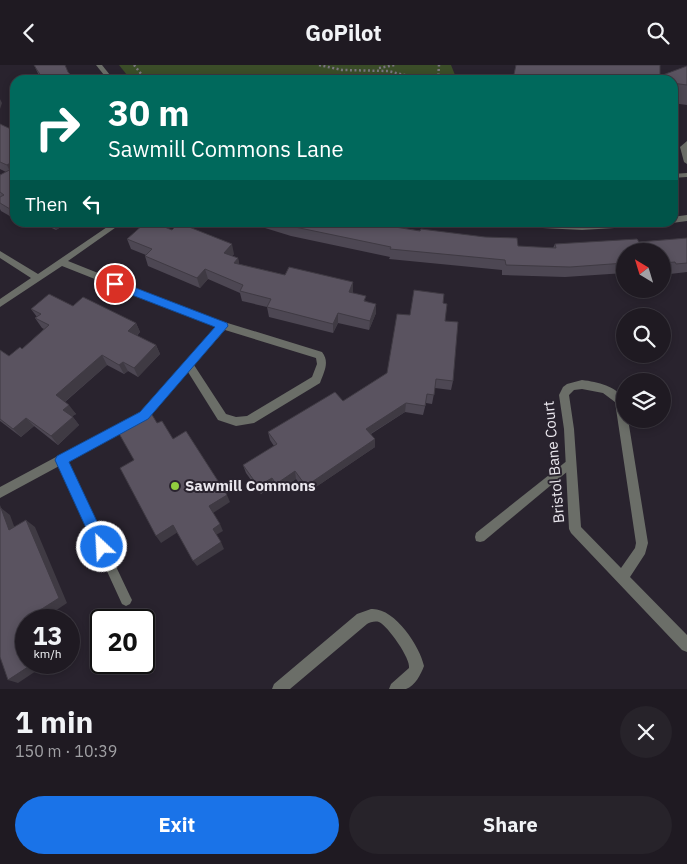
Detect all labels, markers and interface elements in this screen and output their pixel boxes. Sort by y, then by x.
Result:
text: GoPilot [305,18,382,47]
icon: back [15,19,43,47]
icon: search [644,19,672,47]
text: 30 m [108,90,190,136]
icon: right [25,95,90,160]
text: Sawmill Commons Lane [108,134,344,163]
icon: left [78,190,106,218]
text: Then [25,192,68,216]
north arrow [616,243,671,297]
map controls [616,243,671,428]
pin [94,263,136,305]
icon: arrive [101,270,129,298]
button: search [616,308,671,363]
button: layers [616,373,671,428]
street label: Bristol Bane Court [539,400,568,524]
place label: Sawmill Commons [185,476,316,495]
marker: Sawmill Commons [169,480,181,492]
position arrow [75,520,127,572]
speed limit sign: 20 [90,609,155,674]
text: 13 [32,619,63,652]
text: km/h [33,646,62,661]
text: 1 min [15,702,93,741]
button: close [620,706,672,758]
text: 150 m · 10:39 [15,741,117,761]
button: Exit [15,796,339,854]
button: Share [349,796,672,854]

